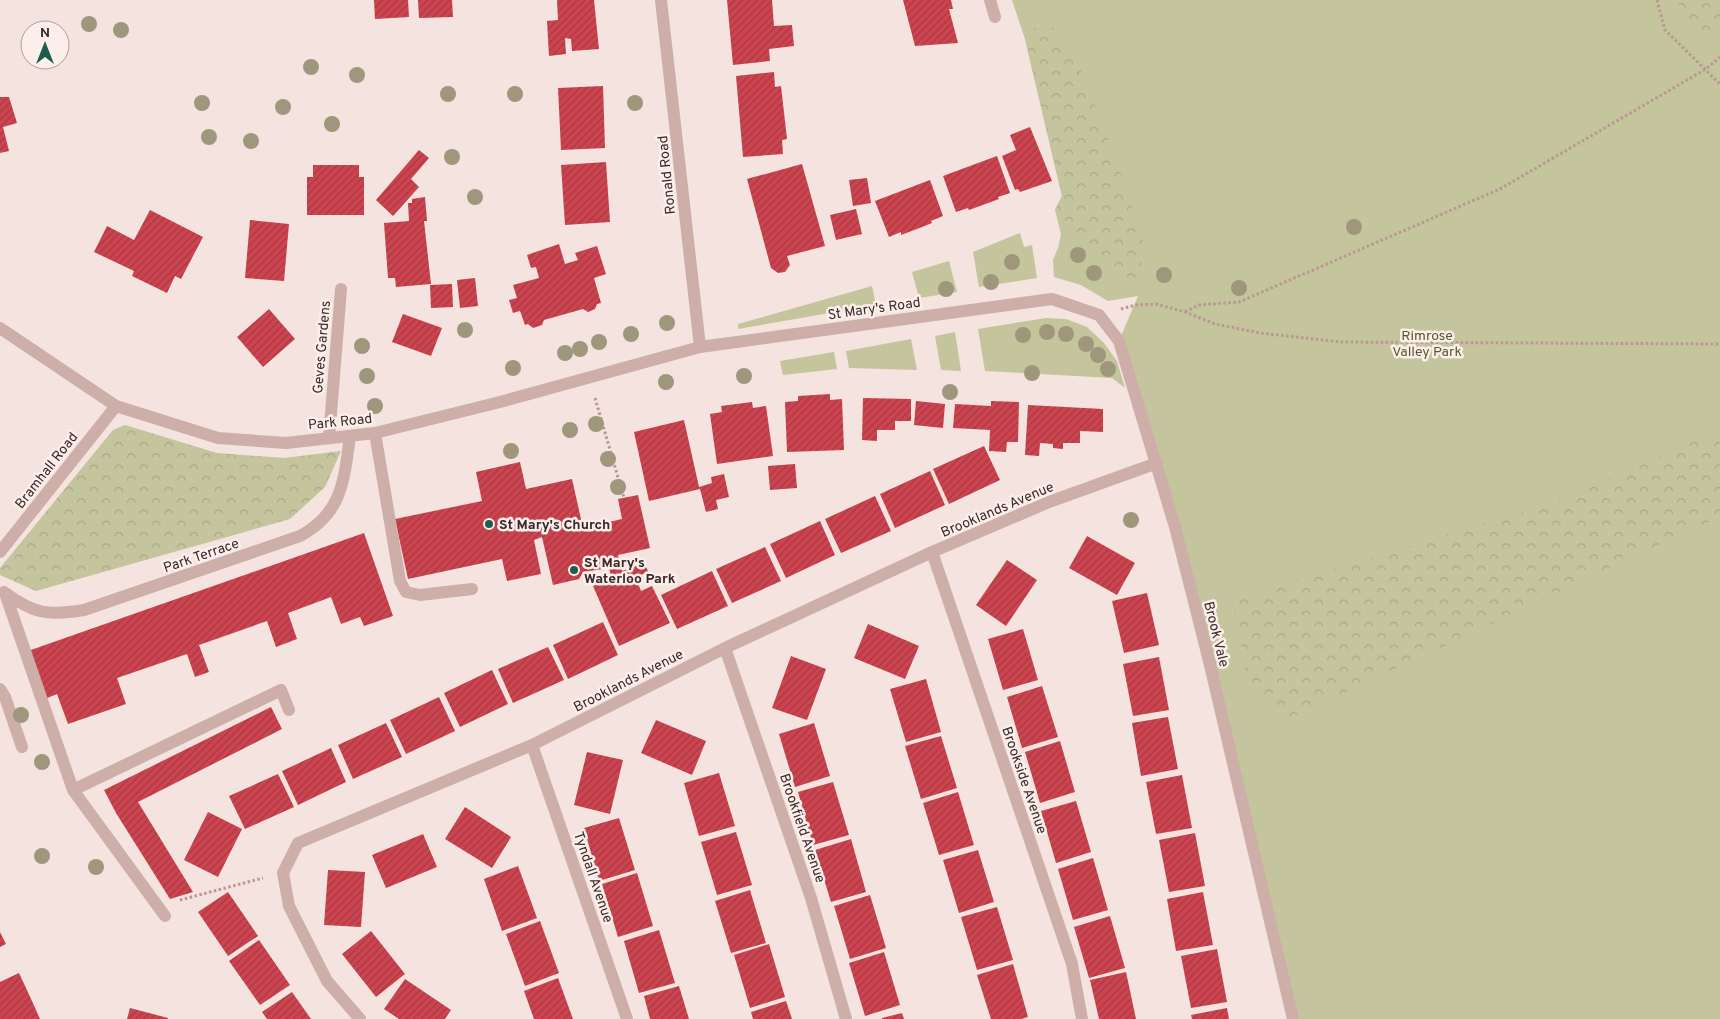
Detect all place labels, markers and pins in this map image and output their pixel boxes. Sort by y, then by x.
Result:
place label: St Mary's Church [499,517,610,534]
marker: St Mary's Church [483,518,495,530]
place label: St Mary's Waterloo Park [584,555,676,588]
marker: St Mary's Waterloo Park [568,564,580,576]

